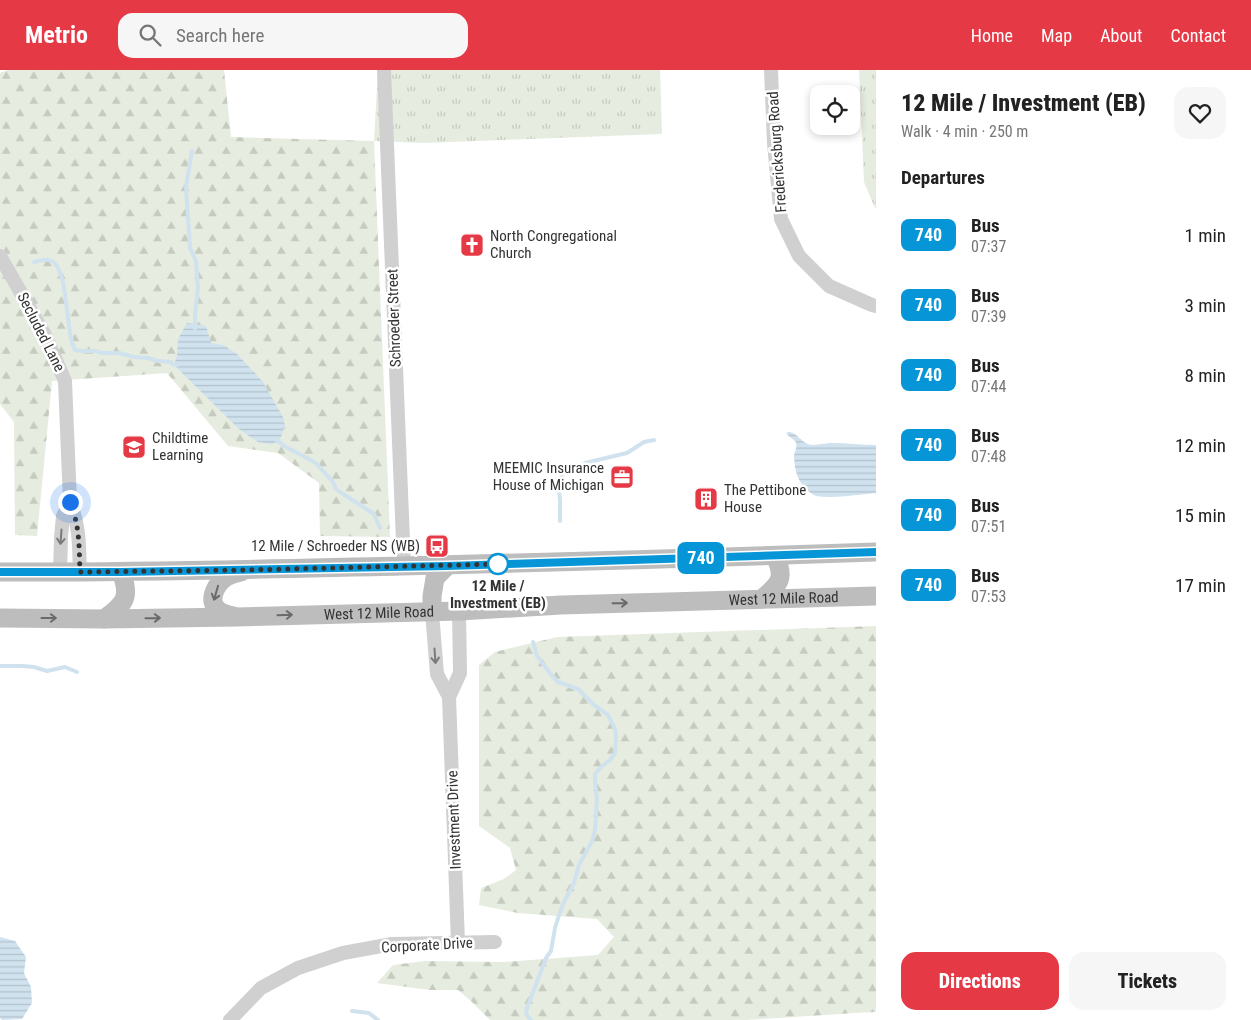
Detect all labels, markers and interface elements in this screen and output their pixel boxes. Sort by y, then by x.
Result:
search box [118,13,468,58]
text: Metrio [25,21,88,49]
icon: search [136,21,164,49]
text: Search here [176,24,264,47]
text: Home [971,25,1013,46]
text: Map [1041,25,1072,46]
text: About [1100,25,1142,46]
text: Contact [1170,25,1226,46]
map controls [810,85,860,135]
button: locate [810,85,860,135]
button: heart [1174,87,1226,139]
text: 12 Mile / Investment (EB) [901,89,1146,117]
street label: Fredericksburg Road [764,91,790,213]
text: Walk · 4 min · 250 m [901,122,1028,141]
text: Departures [901,166,985,189]
text: Bus [971,214,1000,237]
text: 740 [915,224,942,245]
text: 1 min [1184,224,1226,247]
place label: North Congregational Church [490,227,617,262]
church icon: North Congregational Church [459,232,485,258]
text: 07:37 [971,237,1006,256]
street label: Schroeder Street [383,268,405,368]
text: Bus [971,284,1000,307]
street label: Secluded Lane [13,289,69,375]
text: 740 [915,294,942,315]
text: 3 min [1184,294,1226,317]
text: 07:39 [971,307,1006,326]
text: Bus [971,354,1000,377]
text: 740 [915,364,942,385]
text: 8 min [1184,364,1226,387]
text: 07:44 [971,377,1006,396]
text: Bus [971,424,1000,447]
place label: Childtime Learning [152,429,208,464]
school or university icon: Childtime Learning [121,434,147,460]
text: 740 [915,434,942,455]
text: 12 min [1175,434,1226,457]
text: 07:48 [971,447,1006,466]
place label: MEEMIC Insurance House of Michigan [493,459,604,494]
office icon: MEEMIC Insurance House of Michigan [609,464,635,490]
place label: The Pettibone House [724,481,806,516]
building icon: The Pettibone House [693,486,719,512]
your location [58,490,83,515]
text: Bus [971,494,1000,517]
text: 740 [915,504,942,525]
text: 15 min [1175,504,1226,527]
text: 07:51 [971,517,1006,536]
one-way arrow [57,528,66,544]
bus stop icon: 12 Mile / Schroeder NS (WB) [424,533,450,559]
place label: 12 Mile / Schroeder NS (WB) [251,537,420,555]
line badge: 740 [672,542,730,574]
text: 740 [687,547,715,568]
marker: 12 Mile / Investment (EB) [487,553,509,575]
text: Bus [971,564,1000,587]
text: 740 [915,574,942,595]
text: 17 min [1175,574,1226,597]
place label: 12 Mile / Investment (EB) [450,577,546,612]
one-way arrow [210,584,220,600]
text: 07:53 [971,587,1006,606]
street label: West 12 Mile Road [728,588,839,609]
one-way arrow [611,598,627,608]
street label: West 12 Mile Road [324,603,434,624]
one-way arrow [277,611,293,620]
one-way arrow [40,613,56,623]
one-way arrow [144,613,161,623]
one-way arrow [431,648,440,664]
street label: Investment Drive [443,770,465,870]
street label: Corporate Drive [381,934,473,956]
button: Directions [901,952,1059,1010]
button: Tickets [1069,952,1226,1010]

